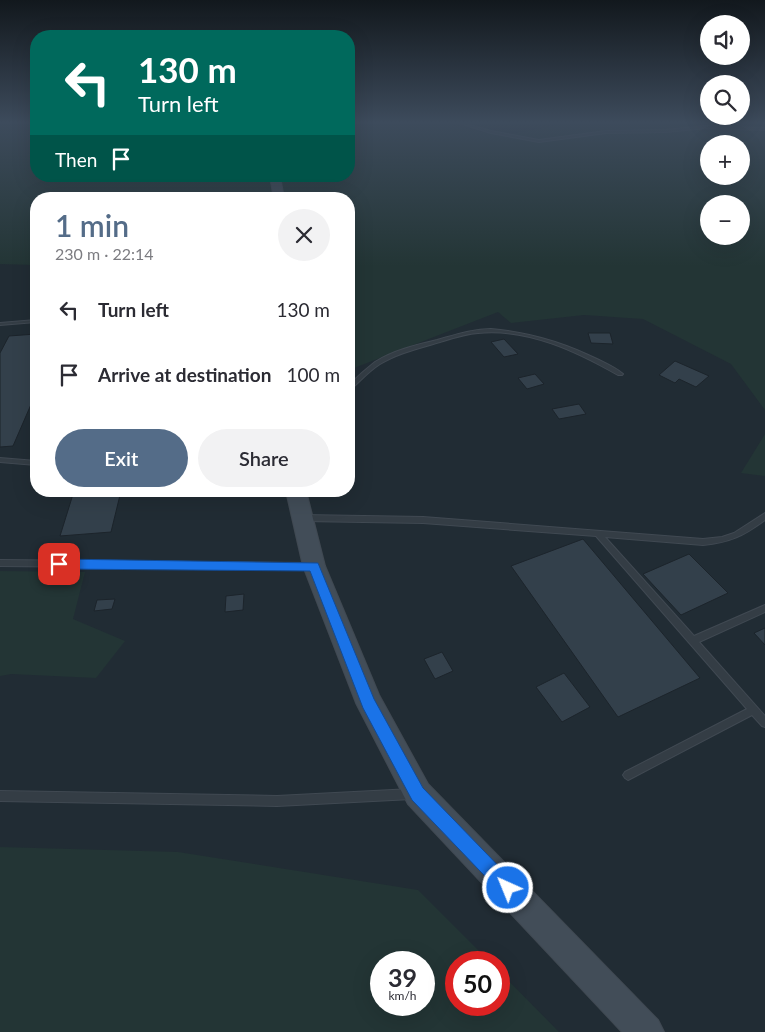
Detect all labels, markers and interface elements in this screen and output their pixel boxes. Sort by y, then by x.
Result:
map controls [700,15,750,245]
button: sound [700,15,750,65]
text: 130 m [138,48,237,90]
icon: left [55,50,120,115]
button: search [700,75,750,125]
text: Turn left [138,90,219,117]
button: + [700,135,750,185]
icon: arrive [107,145,135,173]
text: Then [55,148,97,171]
button: − [700,195,750,245]
text: 1 min [55,207,129,243]
button: close [278,209,330,261]
text: 230 m · 22:14 [55,244,154,263]
icon: left [55,296,83,324]
text: Turn left [98,298,169,321]
text: 130 m [276,298,330,321]
icon: arrive [55,361,83,389]
text: Arrive at destination [98,363,271,386]
text: 100 m [286,363,340,386]
button: Exit [55,429,188,487]
button: Share [198,429,330,487]
pin [38,543,80,585]
icon: arrive [45,550,73,578]
position arrow [481,861,533,913]
speed limit sign: 50 [445,951,510,1016]
text: 39 [388,962,417,992]
text: km/h [388,988,417,1003]

